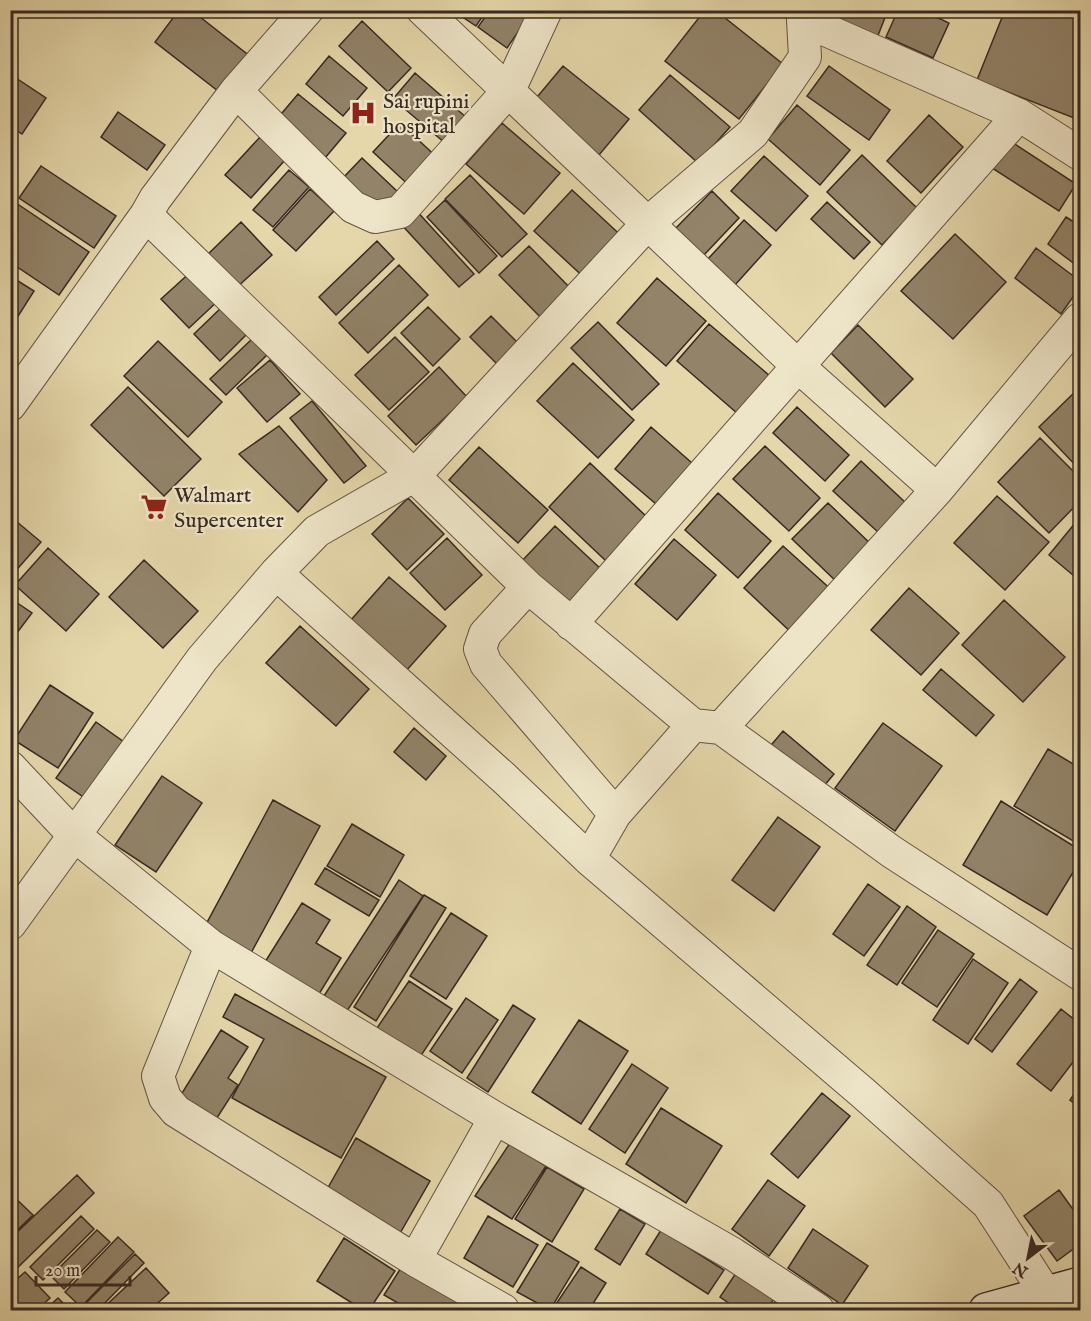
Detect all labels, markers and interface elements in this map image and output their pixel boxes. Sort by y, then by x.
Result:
place label: Sai rupini hospital [383,88,469,141]
hospital icon: Sai rupini hospital [348,98,378,128]
place label: Walmart Supercenter [174,482,284,535]
supermarket icon: Walmart Supercenter [139,492,169,522]
north arrow [998,1228,1058,1288]
scale bar [36,1249,130,1287]
text: N [1010,1257,1033,1282]
text: 20 m [45,1260,80,1283]

